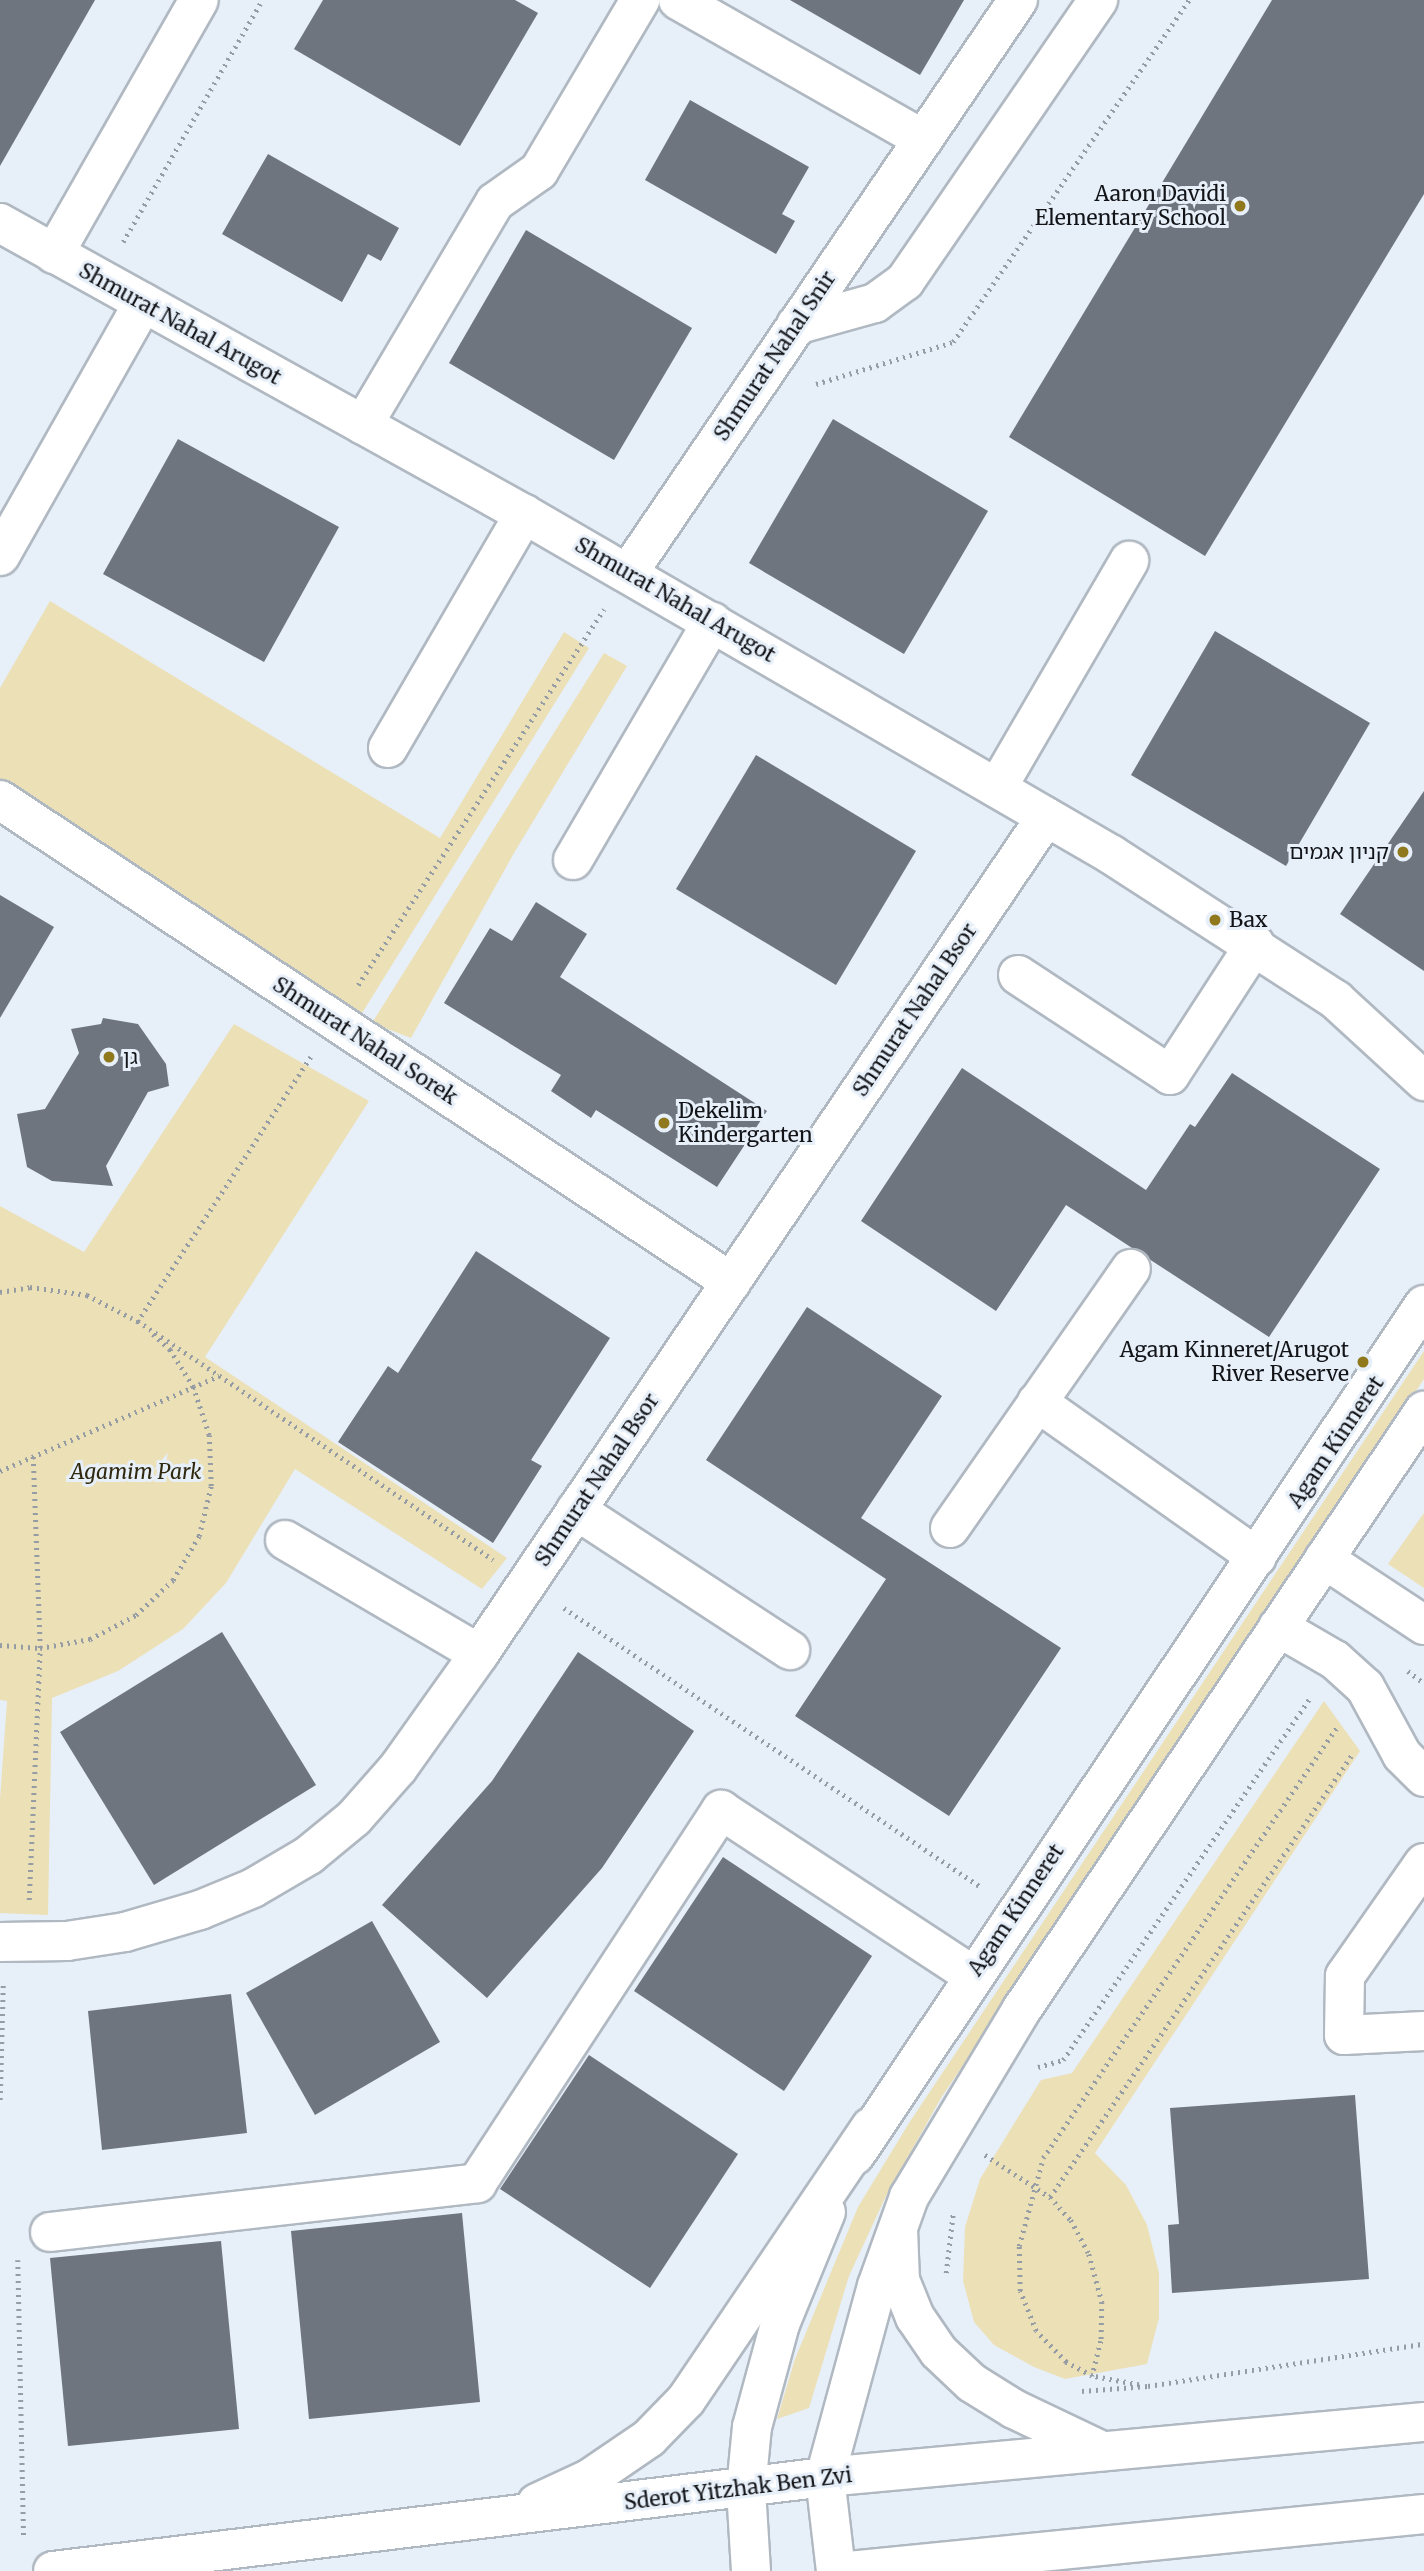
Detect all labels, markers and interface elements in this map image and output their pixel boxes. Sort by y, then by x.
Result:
place label: Aaron Davidi Elementary School [1035,181,1226,231]
marker: Aaron Davidi Elementary School [1232,198,1248,214]
street label: Shmurat Nahal Arugot [75,258,285,390]
street label: Shmurat Nahal Snir [709,266,841,446]
street label: Shmurat Nahal Arugot [570,532,780,668]
place label: קניון אגמים [1289,839,1389,865]
marker: קניון אגמים [1395,844,1411,860]
place label: Bax [1229,907,1267,933]
marker: Bax [1207,912,1223,928]
street label: Shmurat Nahal Bsor [848,919,982,1101]
street label: Shmurat Nahal Sorek [268,972,462,1110]
place label: גן [123,1044,138,1070]
marker: גן [101,1049,117,1065]
place label: Dekelim Kindergarten [678,1098,813,1148]
marker: Dekelim Kindergarten [656,1115,672,1131]
place label: Agam Kinneret/Arugot River Reserve [1120,1337,1349,1387]
marker: Agam Kinneret/Arugot River Reserve [1355,1354,1371,1370]
street label: Agam Kinneret [1283,1371,1389,1513]
street label: Shmurat Nahal Bsor [530,1389,664,1571]
park label: Agamim Park [70,1459,202,1485]
street label: Agam Kinneret [963,1839,1069,1981]
street label: Sderot Yitzhak Ben Zvi [623,2463,853,2515]

